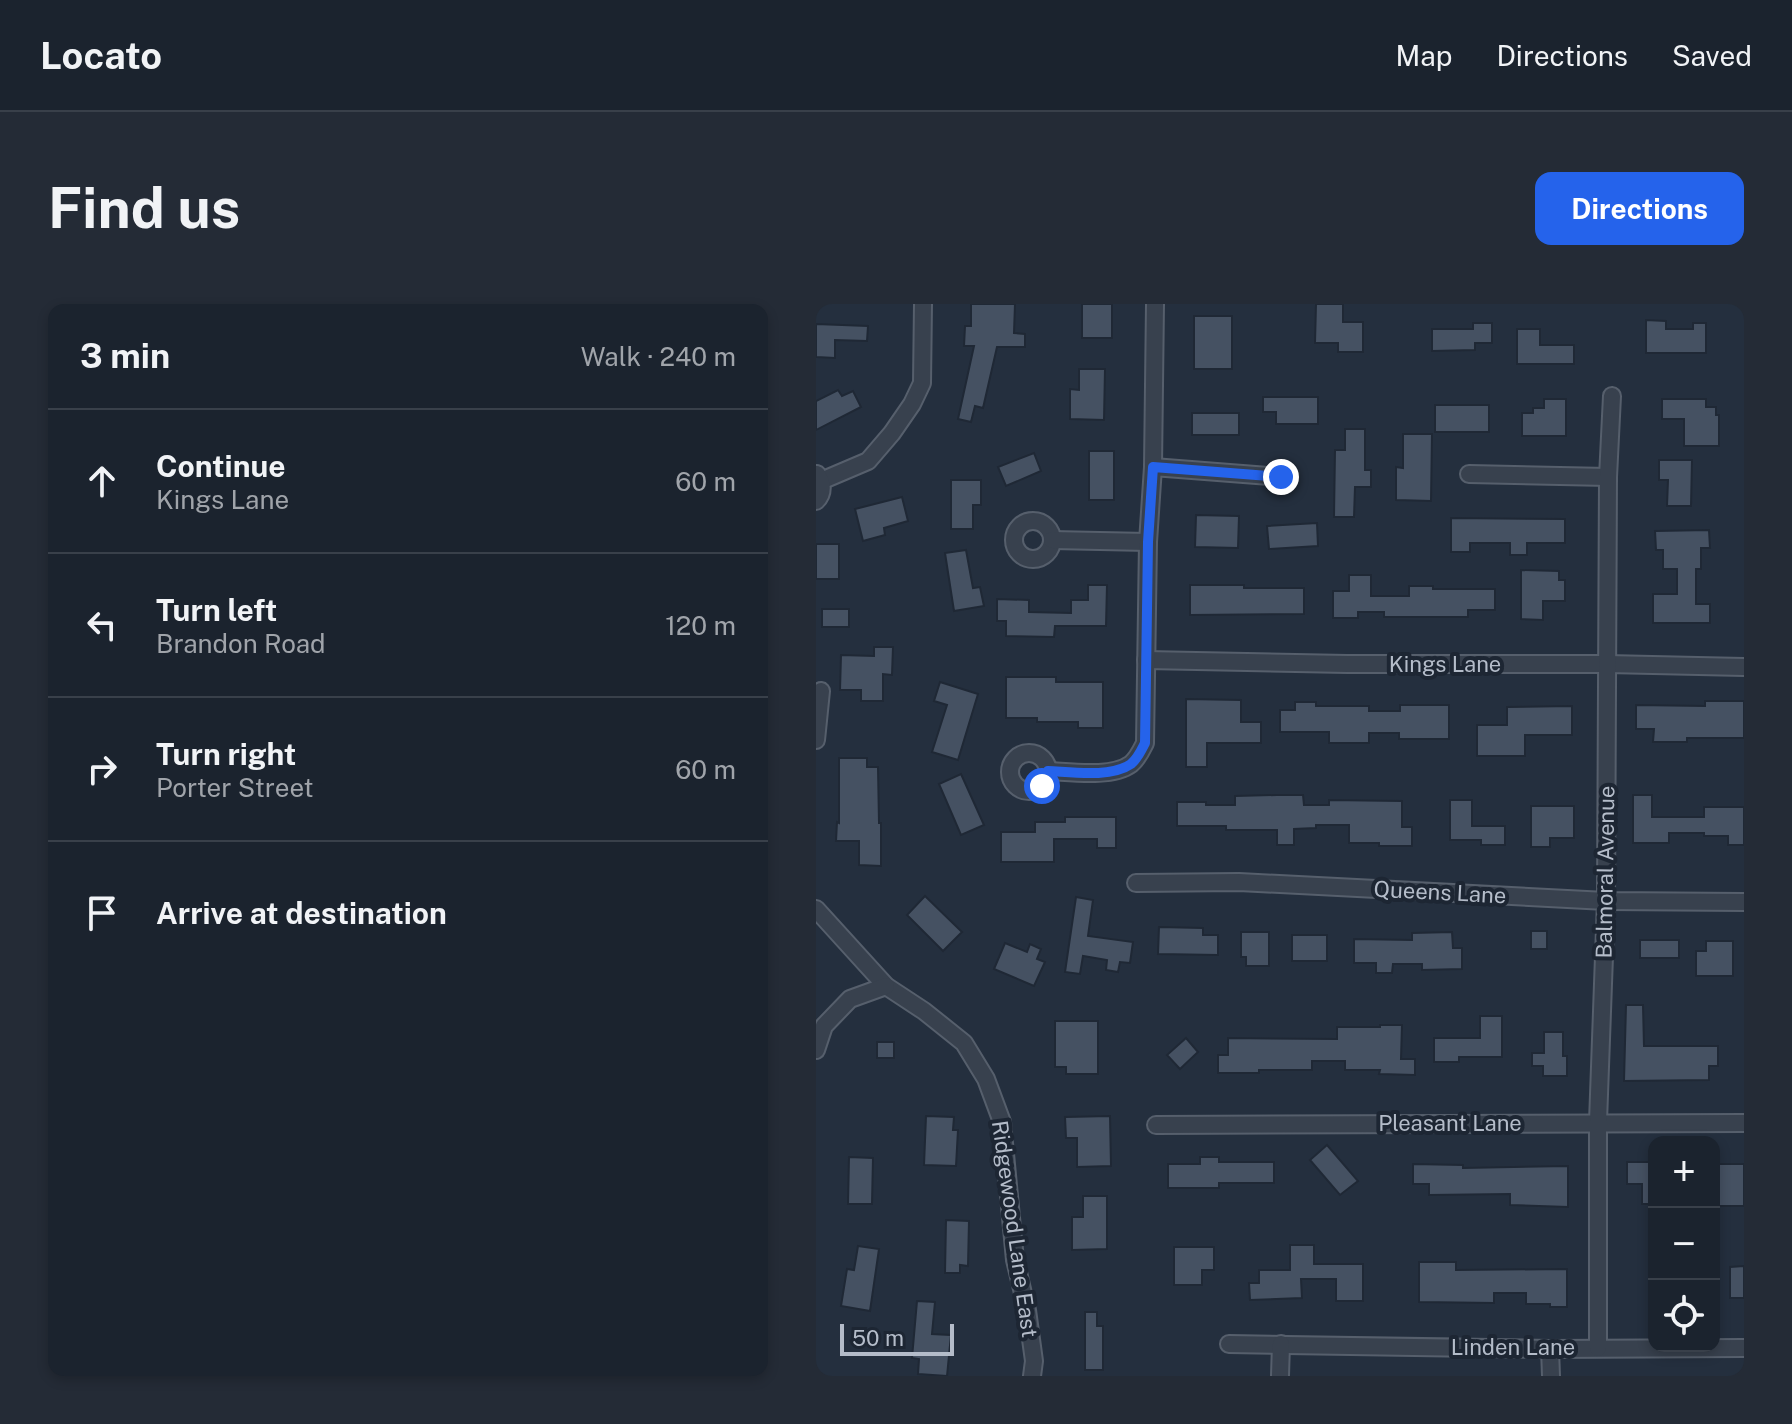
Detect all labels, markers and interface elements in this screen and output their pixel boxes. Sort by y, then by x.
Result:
text: Locato [40,33,162,78]
text: Map [1396,39,1452,72]
text: Directions [1496,39,1628,72]
text: Saved [1672,39,1752,72]
button: Directions [1535,172,1744,245]
text: Find us [48,175,240,241]
text: 3 min [80,336,170,376]
text: Walk · 240 m [581,341,736,372]
text: Continue [156,448,286,484]
icon: ahead [80,459,124,503]
route end [1263,459,1299,495]
text: 60 m [675,466,736,497]
text: Kings Lane [156,484,289,515]
text: Turn left [156,592,277,628]
icon: left [80,603,124,647]
text: 120 m [665,610,736,641]
text: Brandon Road [156,628,326,659]
street label: Kings Lane [1389,651,1501,677]
text: Turn right [156,736,296,772]
icon: right [80,747,124,791]
text: 60 m [675,754,736,785]
route start [1024,768,1060,804]
text: Porter Street [156,772,314,803]
street label: Balmoral Avenue [1590,785,1620,959]
street label: Queens Lane [1373,876,1507,908]
icon: arrive [80,891,124,935]
text: Arrive at destination [156,895,447,931]
street label: Pleasant Lane [1378,1110,1522,1136]
street label: Ridgewood Lane East [987,1119,1043,1339]
map controls [1648,1136,1720,1352]
button: + [1648,1136,1720,1208]
button: − [1648,1208,1720,1280]
button: locate [1648,1280,1720,1352]
scale bar [840,1320,954,1356]
text: 50 m [852,1325,904,1351]
street label: Linden Lane [1451,1334,1575,1360]

